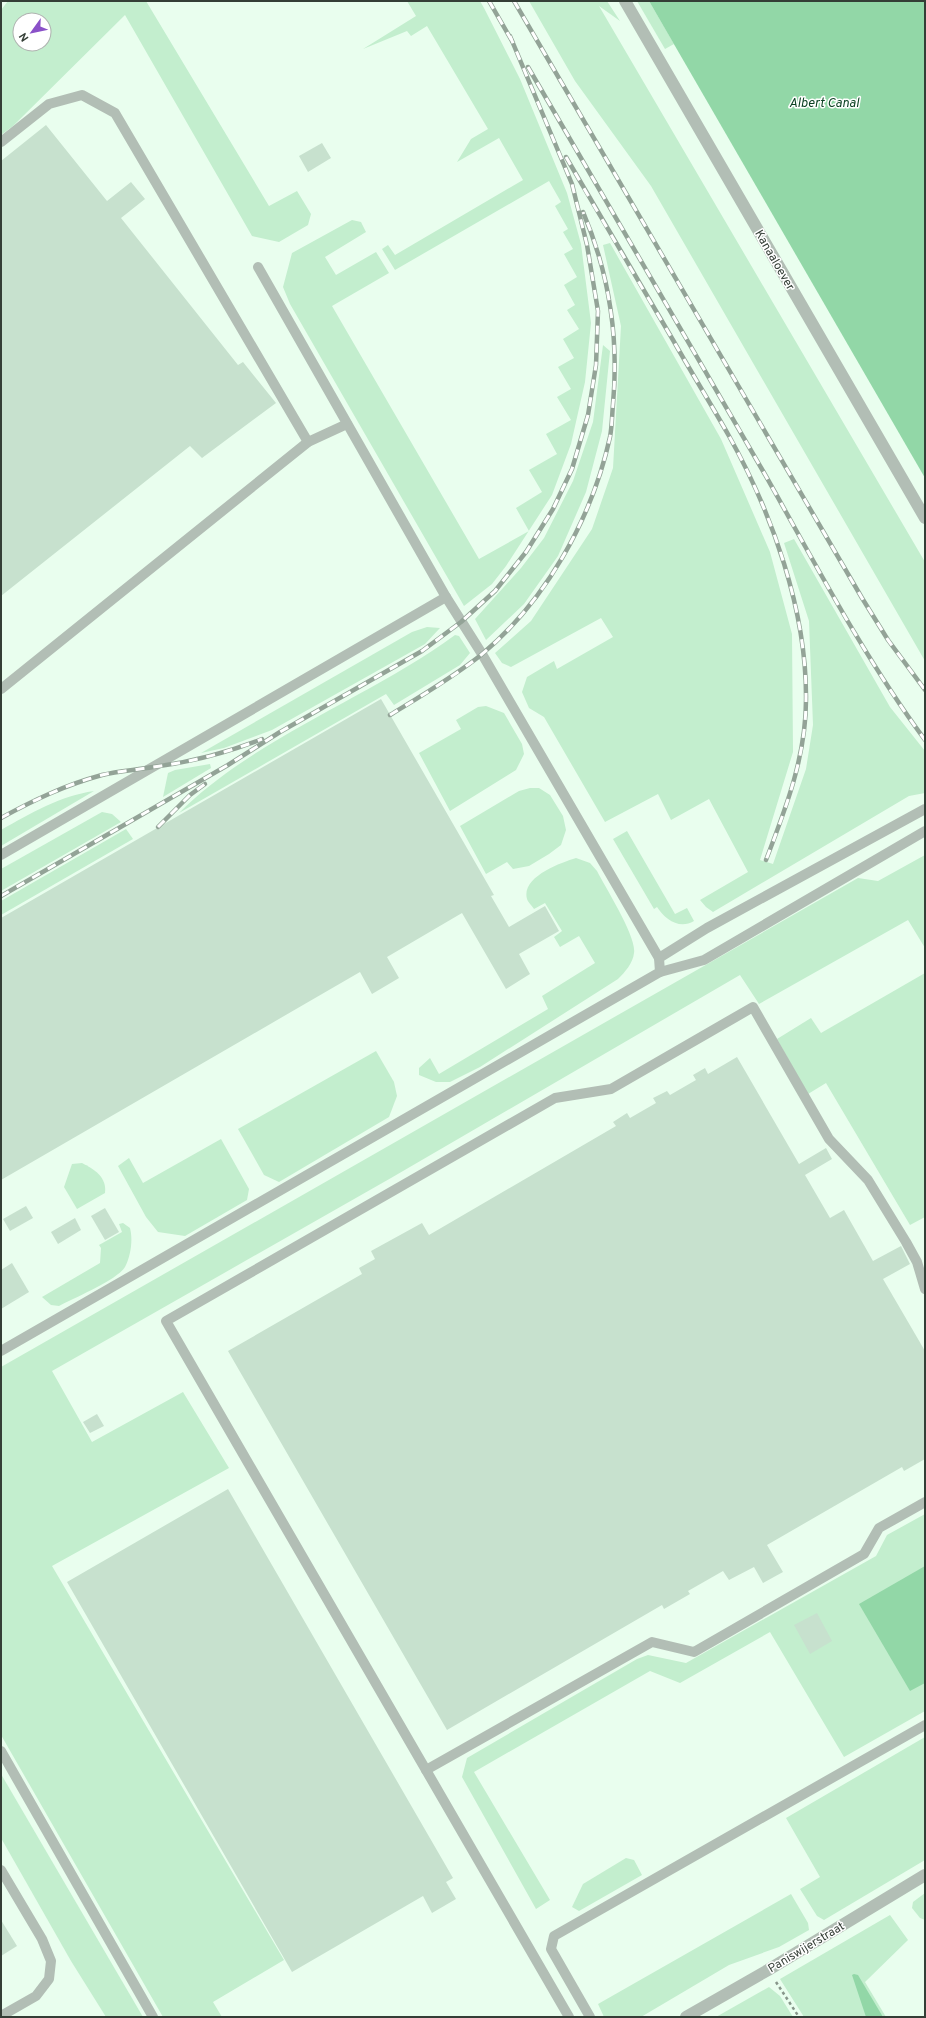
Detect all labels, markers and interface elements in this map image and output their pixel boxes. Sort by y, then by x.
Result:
north arrow [12,12,52,52]
text: N [16,30,32,44]
water label: Albert Canal [789,96,860,112]
street label: Kanaaloever [750,227,798,294]
street label: Paniswijerstraat [765,1919,848,1977]

